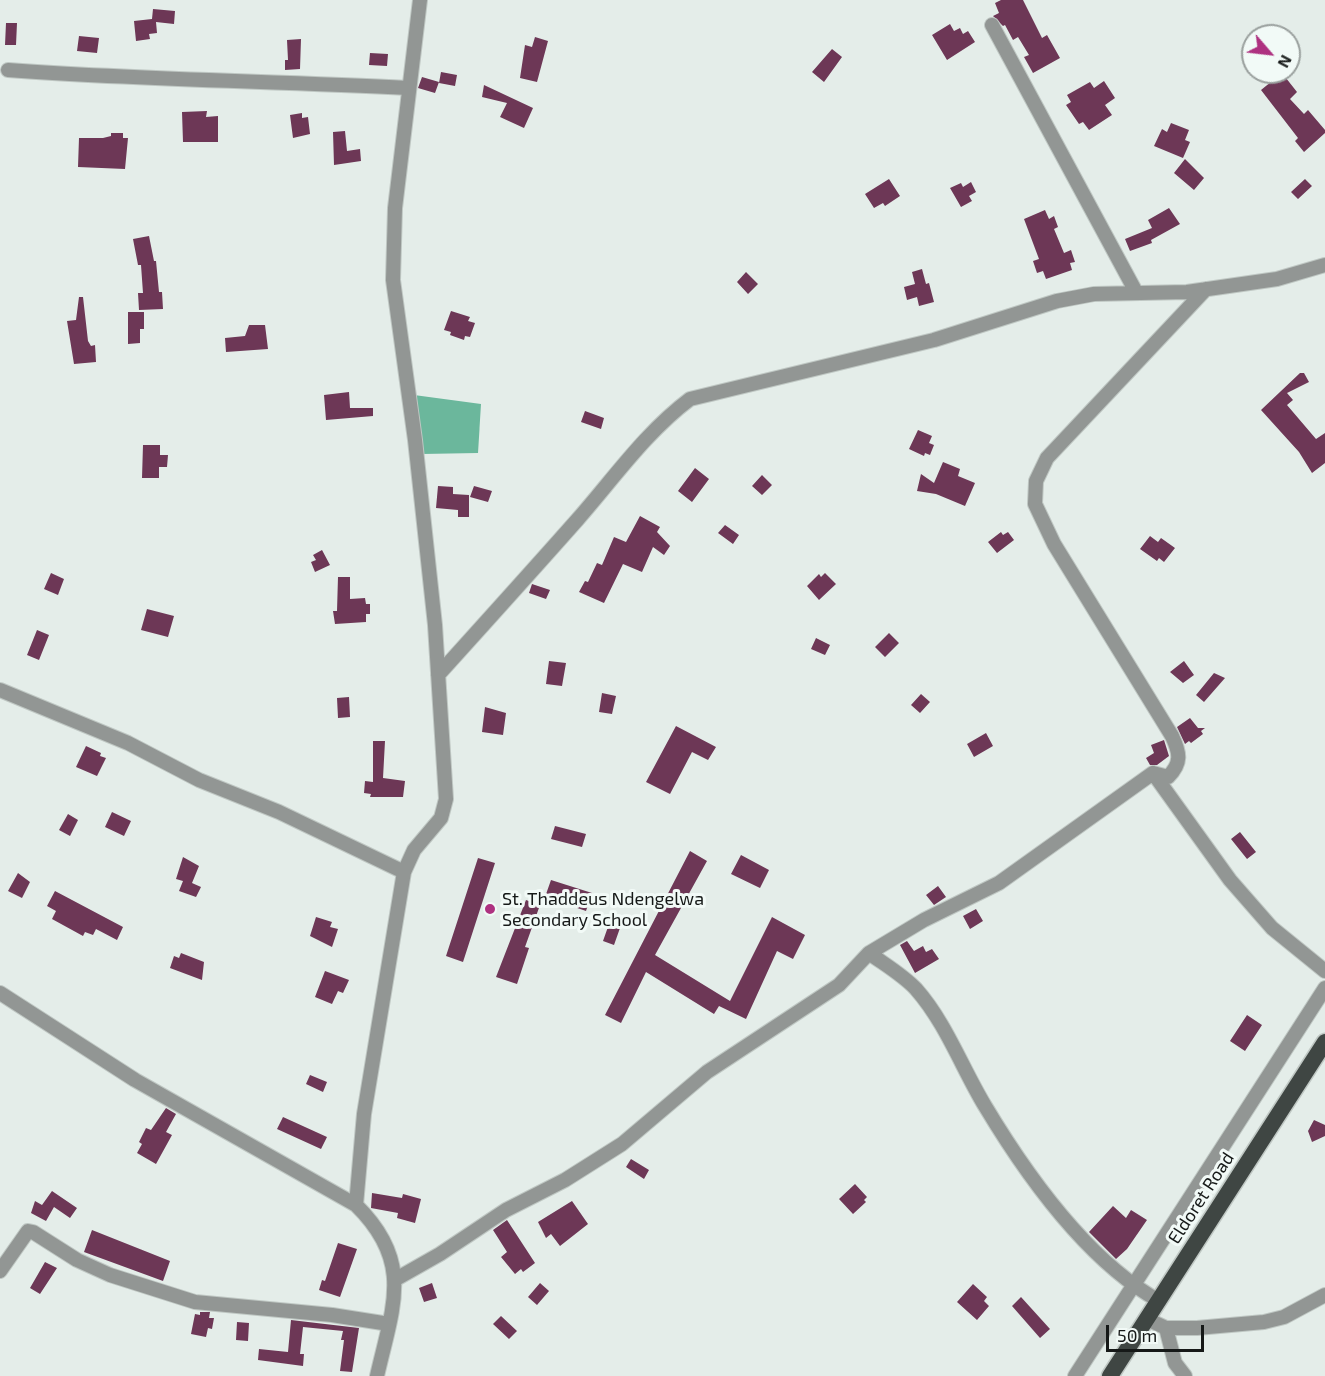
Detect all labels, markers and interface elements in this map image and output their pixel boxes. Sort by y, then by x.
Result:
north arrow [1241,24,1301,84]
text: N [1274,52,1297,71]
place label: St. Thaddeus Ndengelwa Secondary School [502,888,704,930]
marker: St. Thaddeus Ndengelwa Secondary School [483,902,497,916]
street label: Eldoret Road [1163,1148,1239,1248]
scale bar [1109,1313,1206,1351]
text: 50 m [1117,1324,1157,1346]

